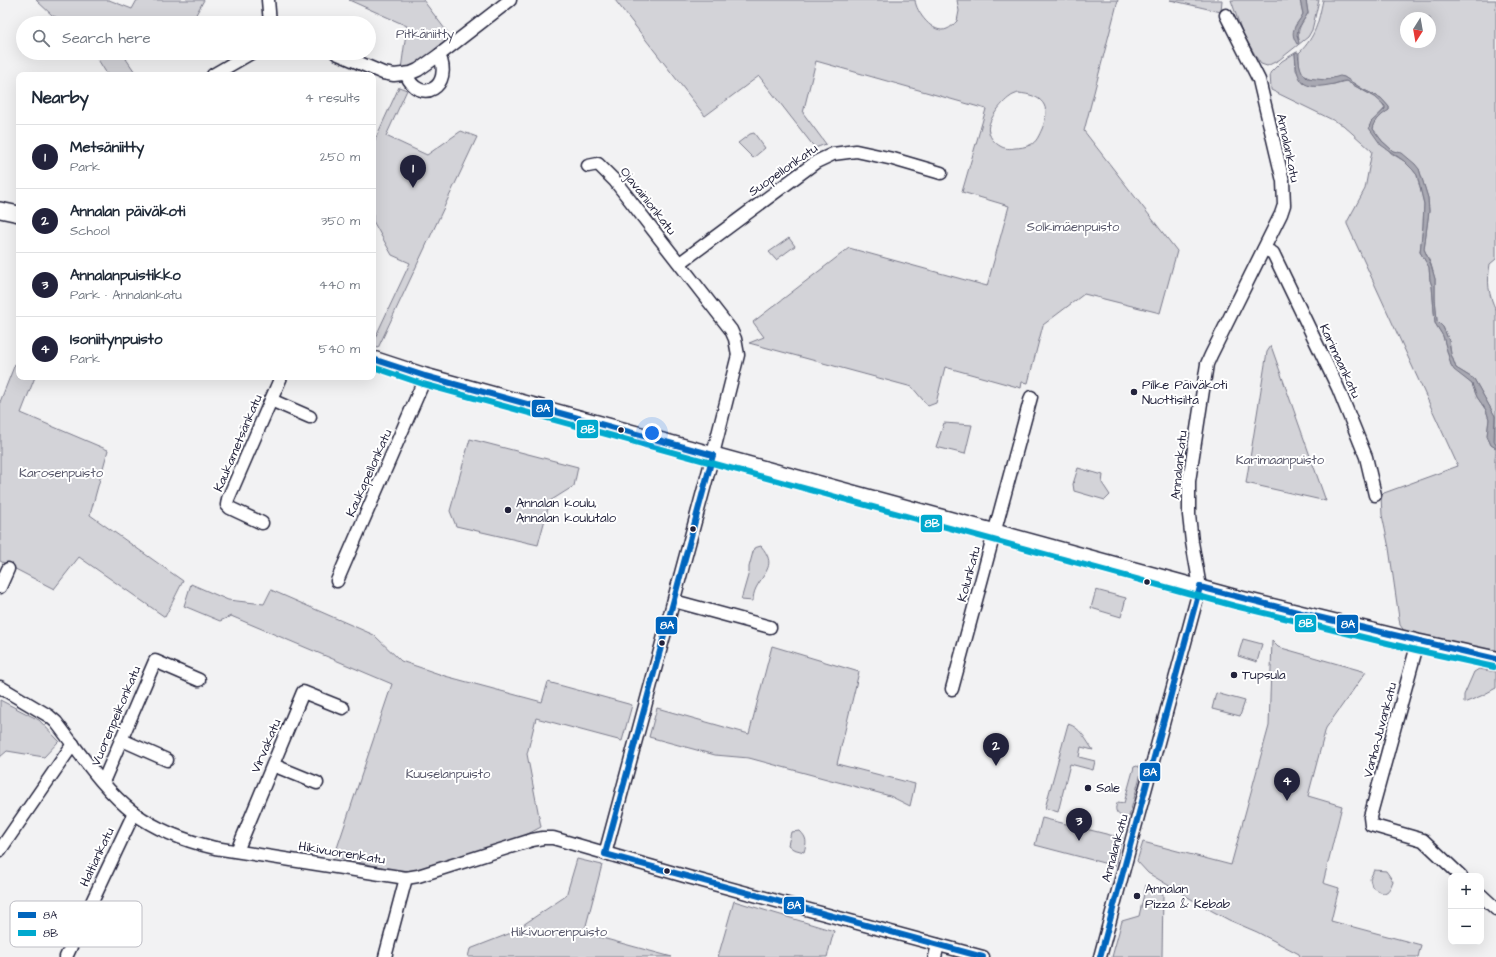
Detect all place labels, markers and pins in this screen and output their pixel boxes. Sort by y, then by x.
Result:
pin: 1 [400,155,426,188]
place label: Pilke Päiväkoti Nuottisilta [1142,376,1227,409]
marker: Pilke Päiväkoti Nuottisilta [1129,387,1139,397]
unlabelled marker [616,425,626,435]
place label: Annalan koulu, Annalan koulutalo [516,494,617,527]
marker: Annalan koulu, Annalan koulutalo [503,505,513,515]
unlabelled marker [688,524,698,534]
unlabelled marker [1142,577,1152,587]
unlabelled marker [657,638,667,648]
place label: Tupsula [1242,666,1286,684]
marker: Tupsula [1229,670,1239,680]
pin: 2 [983,733,1009,766]
pin: 4 [1274,768,1300,801]
place label: Sale [1096,779,1120,797]
marker: Sale [1083,783,1093,793]
pin: 3 [1066,808,1092,841]
unlabelled marker [662,866,672,876]
place label: Annalan Pizza & Kebab [1145,880,1231,913]
marker: Annalan Pizza & Kebab [1132,891,1142,901]

